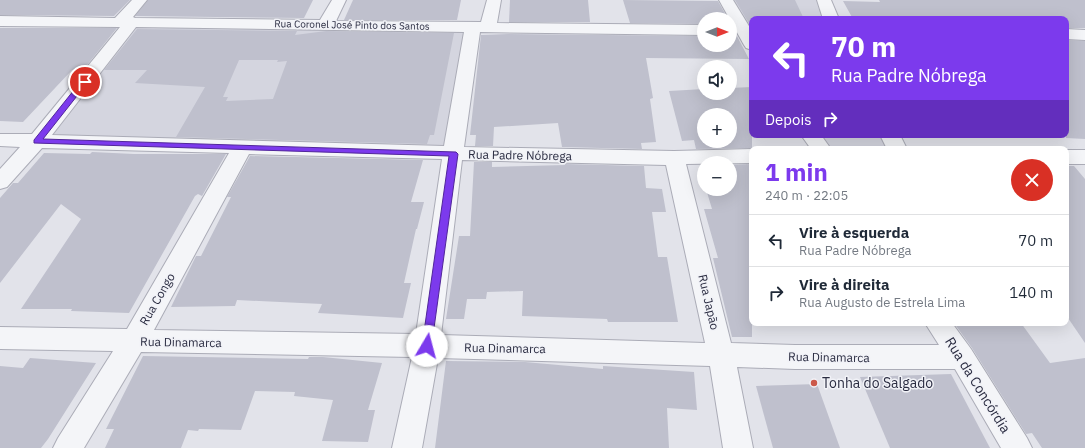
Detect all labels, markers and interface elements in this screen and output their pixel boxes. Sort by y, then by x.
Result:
north arrow [697,12,737,52]
map controls [697,12,737,196]
street label: Rua Coronel José Pinto dos Santos [274,17,430,33]
text: 70 m [831,28,896,65]
icon: left [765,32,817,84]
button: sound [697,60,737,100]
text: Rua Padre Nóbrega [831,64,987,87]
pin [68,65,102,99]
icon: arrive [74,71,96,93]
button: + [697,108,737,148]
icon: right [819,108,841,130]
text: Depois [765,110,811,129]
street label: Rua Padre Nóbrega [468,147,573,163]
button: − [697,156,737,196]
text: 1 min [765,156,828,188]
button: close [1011,159,1053,201]
text: 240 m · 22:05 [765,187,848,204]
text: Vire à esquerda [799,223,909,242]
icon: left [765,230,787,252]
text: 70 m [1018,231,1053,250]
text: Rua Padre Nóbrega [799,242,911,259]
street label: Rua Congo [136,270,178,328]
street label: Rua Japão [695,273,723,331]
text: Vire à direita [799,275,889,294]
icon: right [765,282,787,304]
text: 140 m [1009,283,1053,302]
text: Rua Augusto de Estrela Lima [799,294,965,311]
position arrow [406,325,448,367]
street label: Rua Dinamarca [140,334,223,350]
street label: Rua da Concórdia [941,334,1015,437]
street label: Rua Dinamarca [464,340,547,356]
street label: Rua Dinamarca [788,349,871,365]
place label: Tonha do Salgado [822,374,933,392]
marker: Tonha do Salgado [809,378,819,388]

